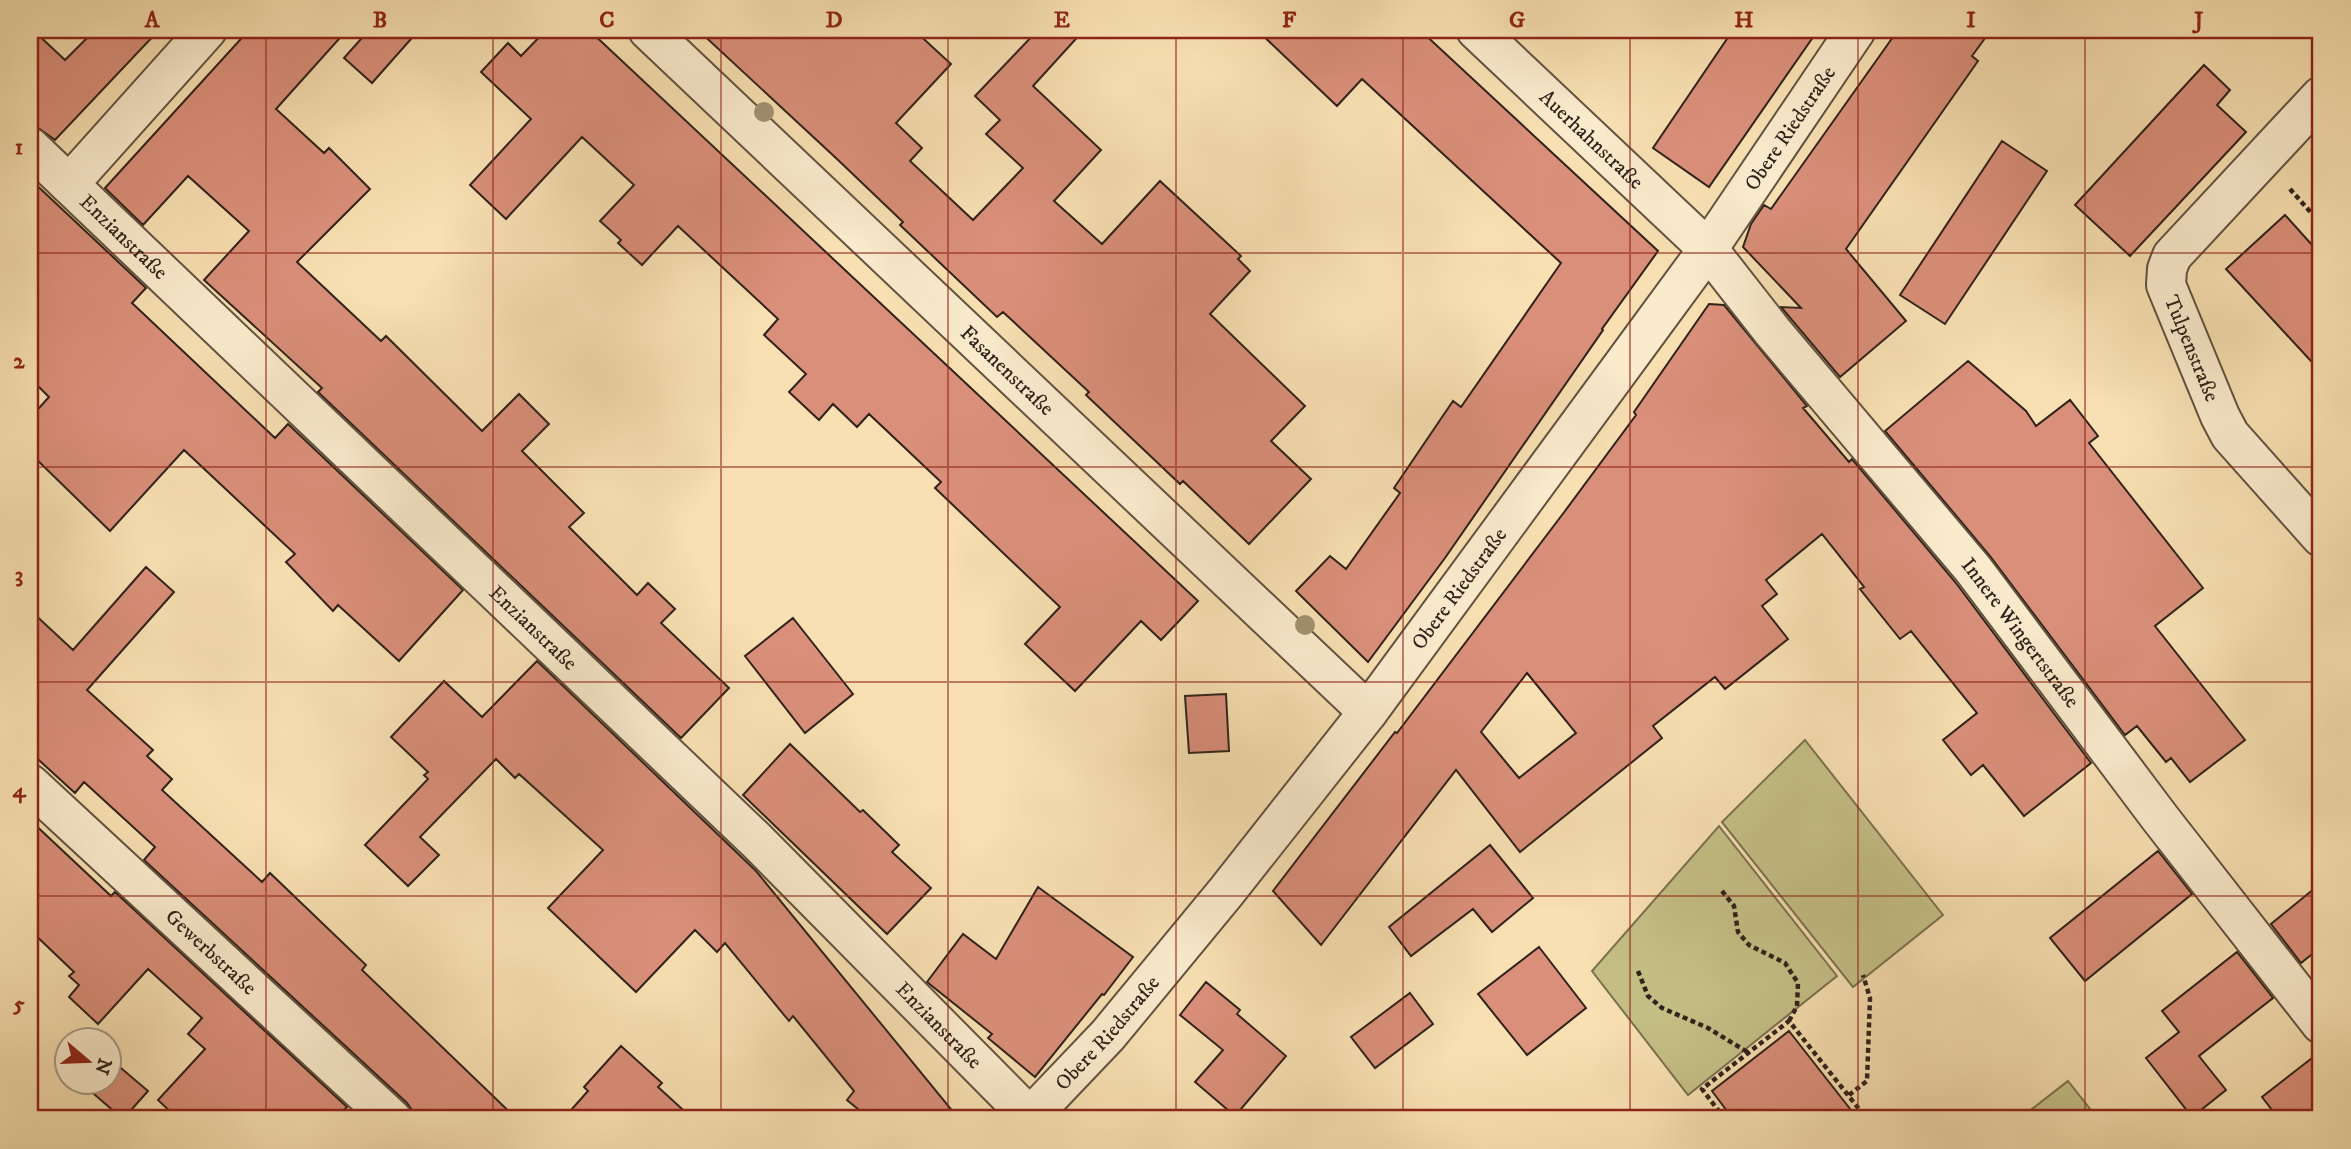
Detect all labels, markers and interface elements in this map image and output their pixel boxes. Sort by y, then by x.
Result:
text: A [144,6,161,35]
text: B [373,6,387,35]
text: C [599,6,615,35]
text: D [825,6,843,35]
text: E [1054,6,1070,35]
text: F [1282,6,1297,35]
text: G [1509,6,1525,35]
text: H [1734,6,1754,35]
text: I [1966,6,1976,35]
text: J [2191,6,2204,35]
street label: Obere Riedstraße [1739,61,1842,196]
street label: Auerhahnstraße [1533,84,1649,195]
text: 1 [15,133,23,162]
street label: Enzianstraße [74,189,173,286]
street label: Tulpenstraße [2158,291,2225,406]
street label: Fasanenstraße [954,321,1059,422]
text: 2 [13,347,25,376]
street label: Obere Riedstraße [1406,523,1513,655]
street label: Innere Wingertstraße [1955,553,2085,714]
text: 3 [15,561,23,590]
street label: Enzianstraße [483,580,583,677]
text: 4 [12,776,27,805]
street label: Gewerbstraße [160,904,262,1001]
street label: Obere Riedstraße [1050,970,1166,1096]
street label: Enzianstraße [890,977,987,1075]
text: 5 [12,990,25,1019]
north arrow [52,1026,122,1096]
text: N [89,1055,116,1078]

